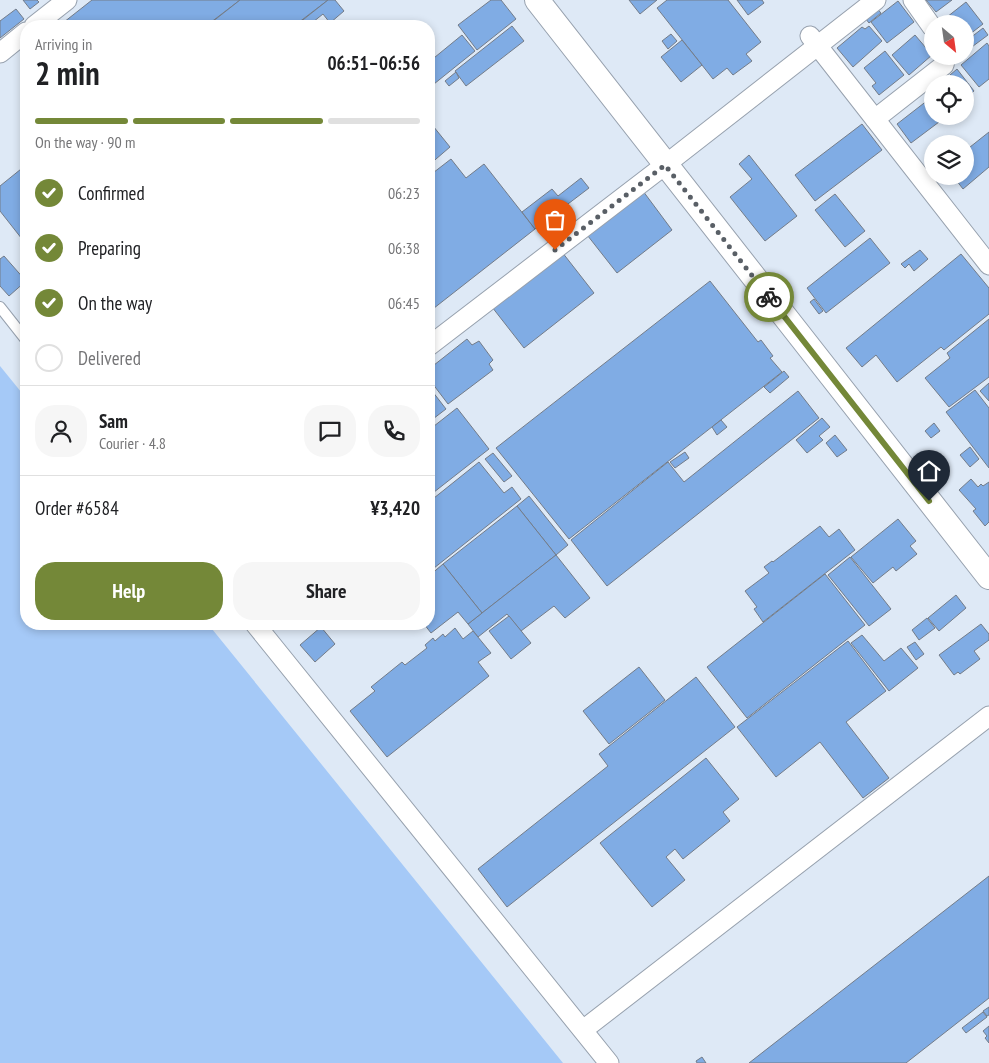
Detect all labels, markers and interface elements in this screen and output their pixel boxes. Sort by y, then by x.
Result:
north arrow [924,15,974,65]
map controls [924,15,974,185]
text: Arriving in [35,34,92,54]
text: 06:51–06:56 [327,51,420,75]
text: 2 min [35,52,100,94]
button: locate [924,75,974,125]
text: On the way · 90 m [35,132,135,152]
button: layers [924,135,974,185]
icon: check [35,179,63,207]
text: Confirmed [78,181,145,205]
text: 06:23 [388,183,420,203]
pin [534,199,576,250]
icon: bag [541,206,569,234]
icon: check [35,234,63,262]
text: Preparing [78,236,141,260]
text: 06:38 [388,238,420,258]
courier [744,272,794,322]
icon: bike [755,283,783,311]
icon: check [35,289,63,317]
text: On the way [78,291,152,315]
text: 06:45 [388,293,420,313]
text: Delivered [78,346,141,370]
button: person [35,405,87,457]
button: chat [304,405,356,457]
button: phone [368,405,420,457]
text: Sam [99,409,128,433]
text: Courier · 4.8 [99,433,166,453]
pin [908,450,950,501]
icon: home [915,457,943,485]
text: Order #6584 [35,496,119,520]
text: ¥3,420 [370,496,420,520]
button: Help [35,562,223,620]
button: Share [233,562,420,620]

